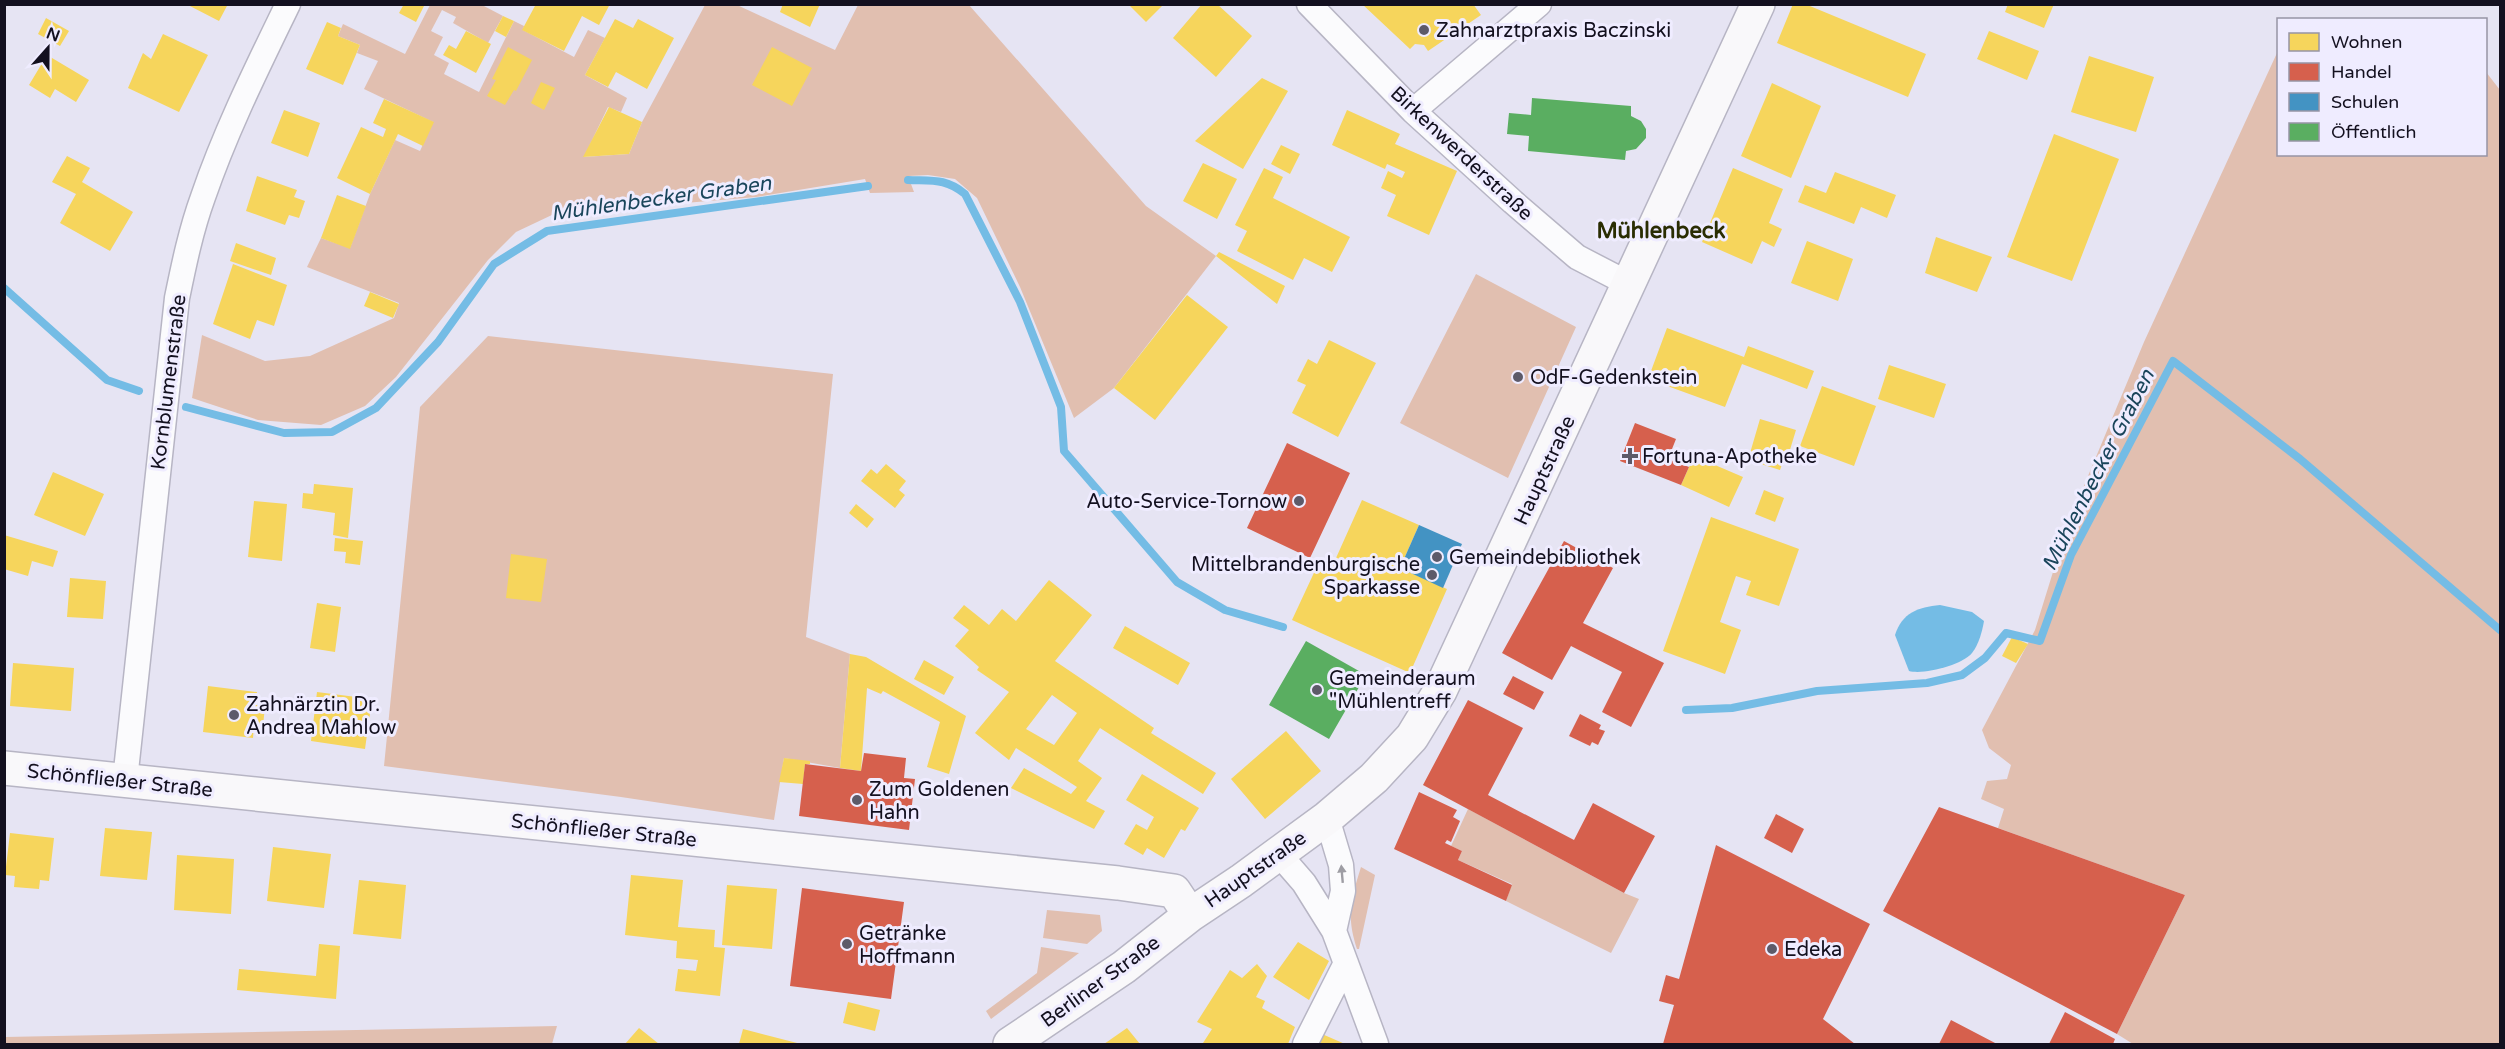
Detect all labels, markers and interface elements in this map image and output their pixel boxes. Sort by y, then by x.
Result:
north arrow [18,18,78,78]
legend [2277,18,2487,156]
place label: Zahnarztpraxis Baczinski [1436,19,1671,43]
text: N [43,23,63,47]
marker: Zahnarztpraxis Baczinski [1417,23,1431,37]
text: Wohnen [2331,31,2402,53]
text: Handel [2331,61,2392,83]
street label: Birkenwerderstraße [1385,82,1537,226]
text: Schulen [2331,91,2399,113]
text: Öffentlich [2331,121,2416,143]
water label: Mühlenbecker Graben [549,170,774,226]
district label: Mühlenbeck [1596,218,1726,244]
street label: Kornblumenstraße [146,293,192,471]
water label: Mühlenbecker Graben [2037,365,2161,575]
place label: OdF-Gedenkstein [1530,366,1697,390]
marker: OdF-Gedenkstein [1511,370,1525,384]
street label: Hauptstraße [1509,412,1581,529]
place label: Fortuna-Apotheke [1642,445,1817,469]
marker: Fortuna-Apotheke [1623,449,1637,463]
place label: Auto-Service-Tornow [1086,490,1287,514]
marker: Auto-Service-Tornow [1292,494,1306,508]
place label: Gemeindebibliothek [1449,546,1641,570]
marker: Gemeindebibliothek [1430,550,1444,564]
place label: Mittelbrandenburgische Sparkasse [1191,553,1420,600]
marker: Mittelbrandenburgische Sparkasse [1425,568,1439,582]
place label: Gemeinderaum "Mühlentreff [1329,667,1476,714]
marker: Gemeinderaum "Mühlentreff [1310,683,1324,697]
place label: Zahnärztin Dr. Andrea Mahlow [246,693,396,740]
marker: Zahnärztin Dr. Andrea Mahlow [227,708,241,722]
street label: Schönfließer Straße [26,759,214,803]
place label: Zum Goldenen Hahn [869,778,1009,825]
marker: Zum Goldenen Hahn [850,793,864,807]
street label: Schönfließer Straße [510,809,698,853]
street label: Hauptstraße [1200,826,1311,914]
one-way arrow [1337,864,1346,883]
place label: Getränke Hoffmann [859,922,955,969]
street label: Berliner Straße [1037,931,1165,1033]
marker: Getränke Hoffmann [840,937,854,951]
place label: Edeka [1784,938,1842,962]
marker: Edeka [1765,942,1779,956]

